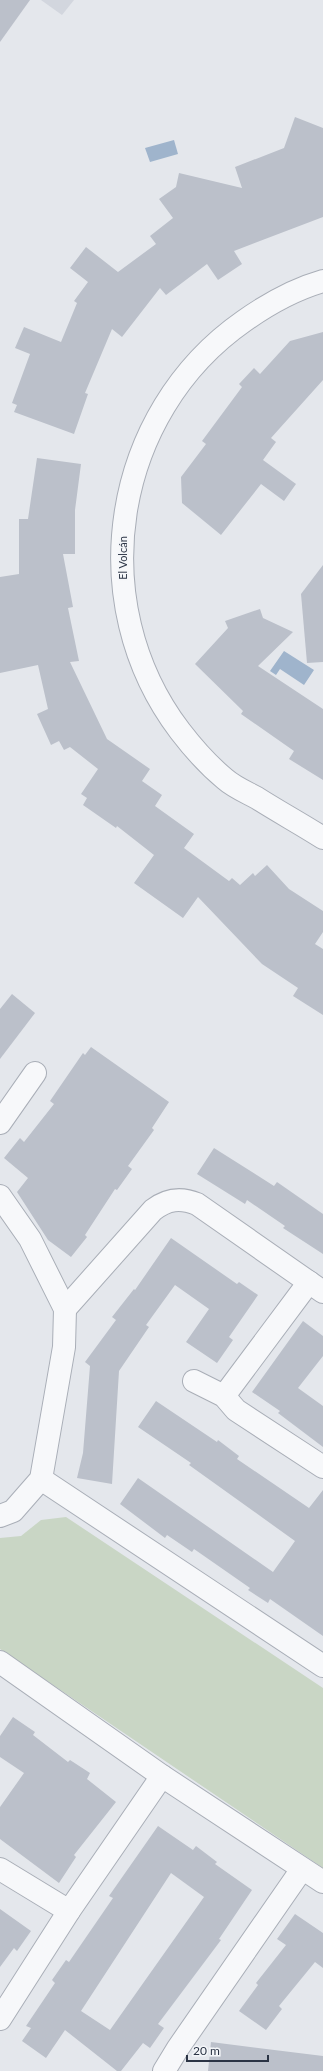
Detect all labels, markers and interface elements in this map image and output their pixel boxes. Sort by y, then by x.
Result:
street label: El Volcán [116,536,129,580]
scale bar [187,2037,268,2063]
text: 20 m [193,2043,220,2058]

